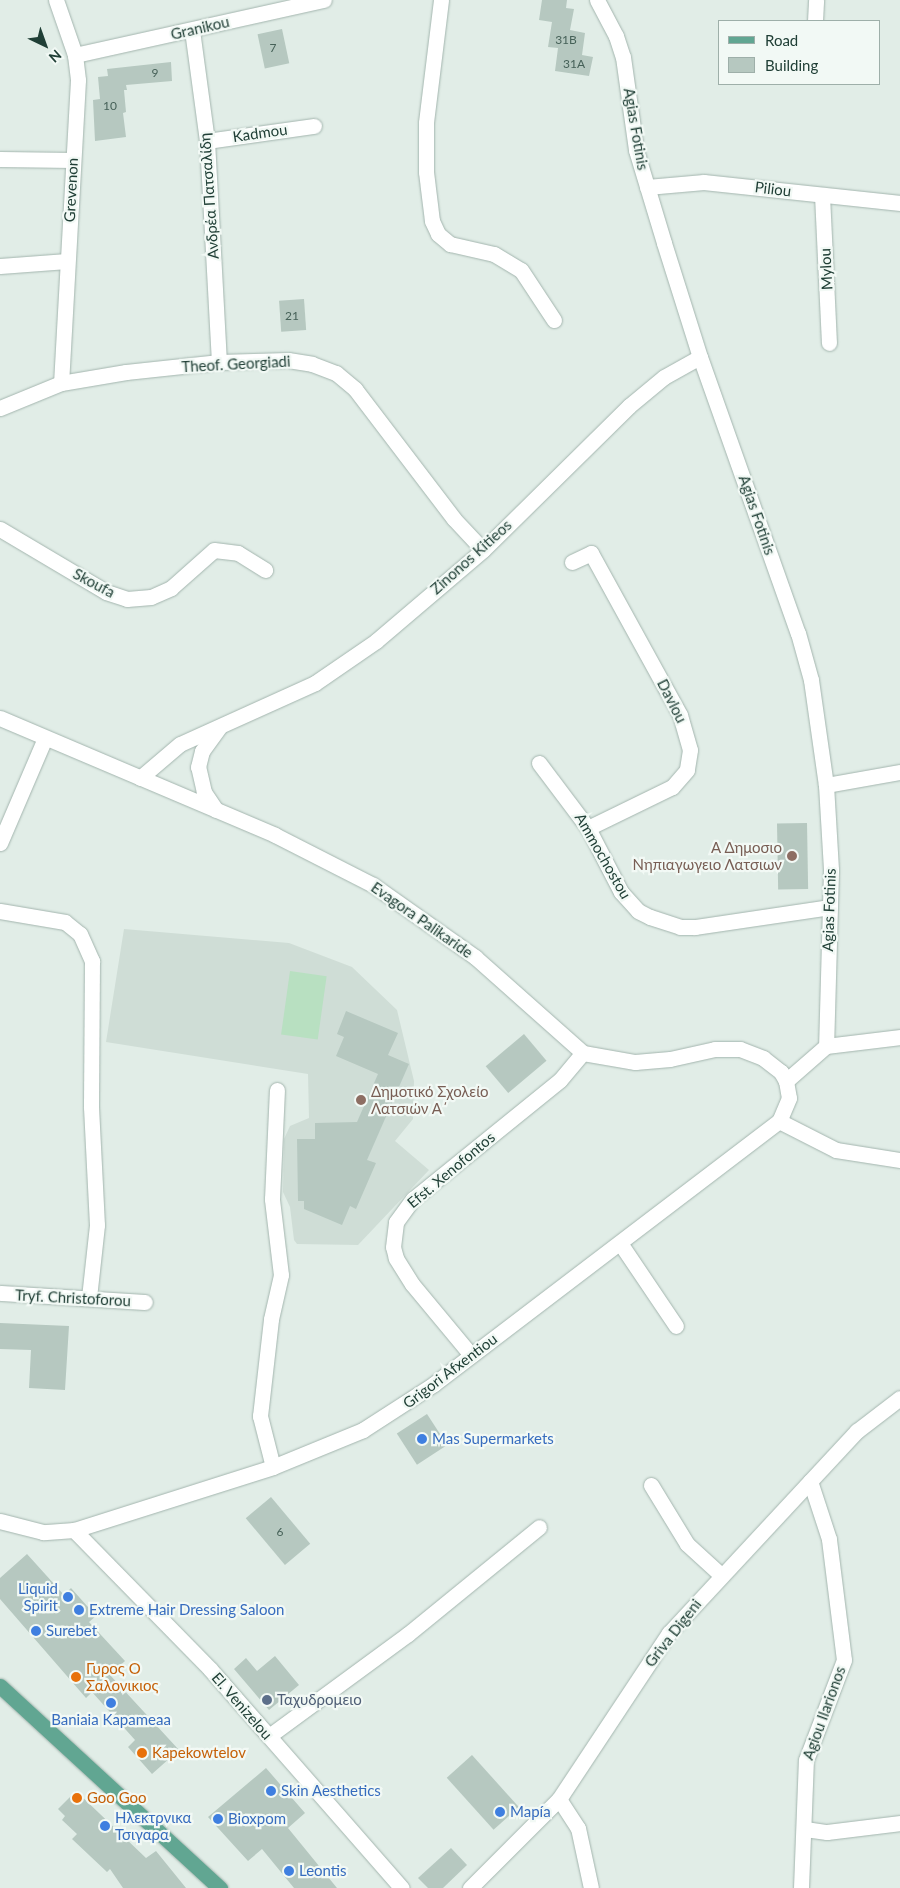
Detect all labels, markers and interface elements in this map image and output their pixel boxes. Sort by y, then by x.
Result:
street label: Granikou [169,13,231,43]
north arrow [20,20,70,70]
legend [718,20,880,85]
text: Road [765,31,798,49]
house number: 31B [555,33,577,47]
house number: 7 [270,41,276,55]
text: N [46,47,65,66]
text: Building [765,56,818,74]
house number: 31A [563,57,585,71]
house number: 9 [152,66,158,80]
street label: Agias Fotinis [620,86,652,172]
house number: 10 [103,99,117,113]
street label: Kadmou [232,120,288,146]
street label: Ανδρέα Πατσαλίδη [196,132,222,260]
street label: Grevenon [60,157,82,223]
street label: Piliou [754,178,792,200]
street label: Mylou [816,248,836,290]
house number: 21 [285,309,299,323]
street label: Theof. Georgiadi [181,352,291,376]
street label: Agias Fotinis [735,473,779,557]
street label: Zinonos Kitieos [427,516,515,598]
street label: Skoufa [70,565,118,601]
street label: Davlou [653,676,691,726]
street label: Ammochostou [571,810,635,902]
place label: Α Δημοσιο Νηπιαγωγειο Λατσιων [632,838,782,873]
marker: Α Δημοσιο Νηπιαγωγειο Λατσιων [786,850,798,862]
street label: Agias Fotinis [819,868,839,952]
street label: Evagora Palikaride [368,878,476,962]
place label: Δημοτικό Σχολείο Λατσιών Α΄ [371,1082,489,1117]
marker: Δημοτικό Σχολείο Λατσιών Α΄ [355,1094,367,1106]
street label: Efst. Xenofontos [404,1128,498,1212]
street label: Tryf. Christoforou [15,1286,131,1310]
street label: Grigori Afxentiou [399,1330,501,1412]
place label: Mas Supermarkets [432,1430,554,1448]
marker: Mas Supermarkets [416,1433,428,1445]
house number: 6 [277,1525,283,1539]
place label: Liquid Spirit [18,1579,58,1614]
marker: Liquid Spirit [62,1591,74,1603]
street label: Griva Digeni [641,1595,705,1671]
place label: Extreme Hair Dressing Saloon [89,1601,285,1619]
marker: Extreme Hair Dressing Saloon [73,1604,85,1616]
place label: Surebet [46,1622,97,1640]
marker: Surebet [30,1625,42,1637]
place label: Γυρος Ο Σαλονικιος [86,1659,159,1694]
street label: Agiou Ilarionos [799,1664,849,1762]
street label: El. Venizelou [208,1669,276,1743]
marker: Γυρος Ο Σαλονικιος [70,1671,82,1683]
place label: Ταχυδρομειο [277,1691,362,1709]
marker: Ταχυδρομειο [261,1694,273,1706]
marker: Baniaia Kapameaa [105,1697,117,1709]
place label: Baniaia Kapameaa [51,1711,171,1729]
place label: Kapekowtelov [152,1744,246,1762]
marker: Kapekowtelov [136,1747,148,1759]
place label: Skin Aesthetics [281,1782,381,1800]
marker: Skin Aesthetics [265,1785,277,1797]
place label: Goo Goo [87,1789,147,1807]
marker: Goo Goo [71,1792,83,1804]
place label: Mapía [510,1803,551,1821]
marker: Mapía [494,1806,506,1818]
place label: Ηλεκτρνικα Τσιγαρα [115,1808,191,1843]
place label: Bioxpom [228,1810,286,1828]
marker: Bioxpom [212,1813,224,1825]
marker: Ηλεκτρνικα Τσιγαρα [99,1820,111,1832]
place label: Leontis [299,1862,347,1880]
marker: Leontis [283,1865,295,1877]

